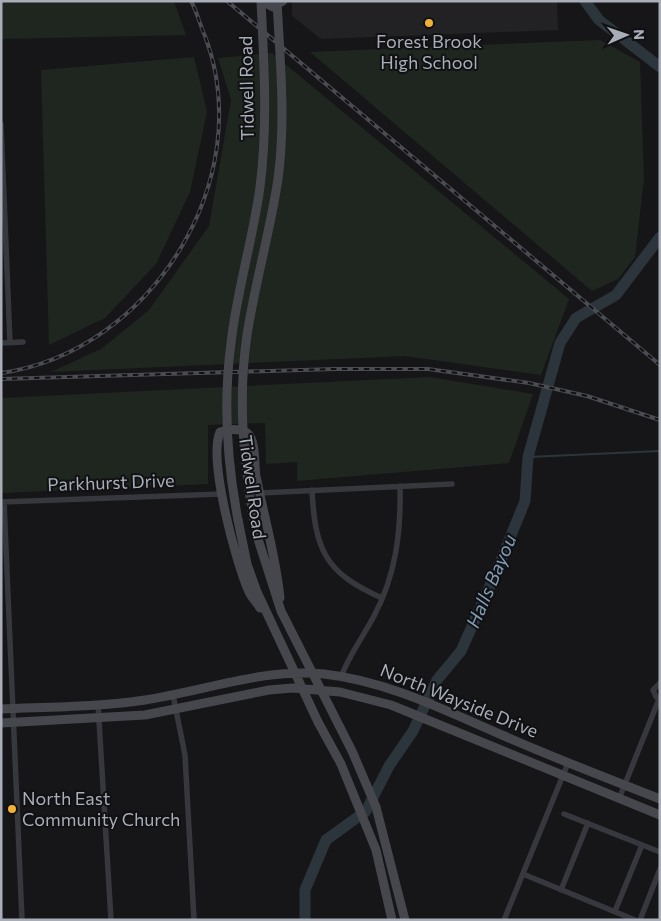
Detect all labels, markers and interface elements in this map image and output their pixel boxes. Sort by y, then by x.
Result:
north arrow [601,10,651,60]
marker: Forest Brook High School [423,17,435,29]
text: N [631,29,648,40]
place label: Forest Brook High School [376,30,482,73]
street label: Tidwell Road [234,35,258,141]
street label: Tidwell Road [235,433,271,540]
street label: Parkhurst Drive [47,469,175,495]
water label: Halls Bayou [461,530,521,631]
street label: North Wayside Drive [377,658,541,742]
place label: North East Community Church [22,787,180,830]
marker: North East Community Church [6,803,18,815]

